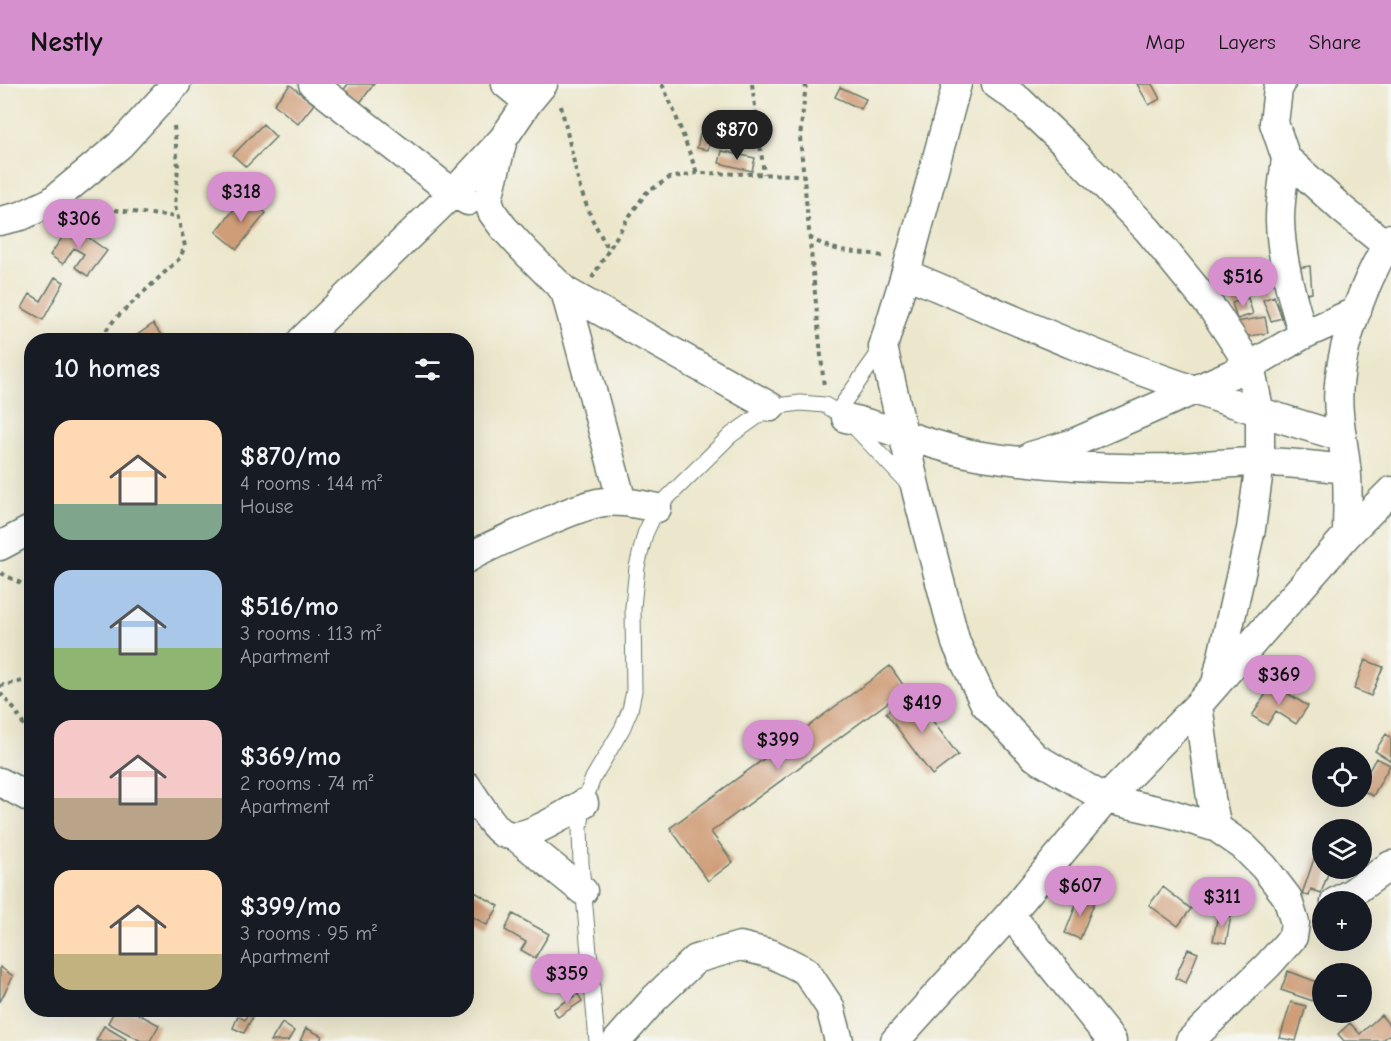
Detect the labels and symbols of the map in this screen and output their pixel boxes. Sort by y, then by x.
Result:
pin: $870 [701,110,773,161]
pin: $318 [205,172,277,223]
pin: $306 [43,199,115,250]
pin: $516 [1207,257,1279,308]
pin: $369 [1243,655,1315,706]
pin: $419 [886,683,958,734]
pin: $399 [742,720,814,771]
pin: $607 [1044,866,1116,917]
pin: $311 [1186,877,1258,928]
pin: $359 [531,954,603,1005]

